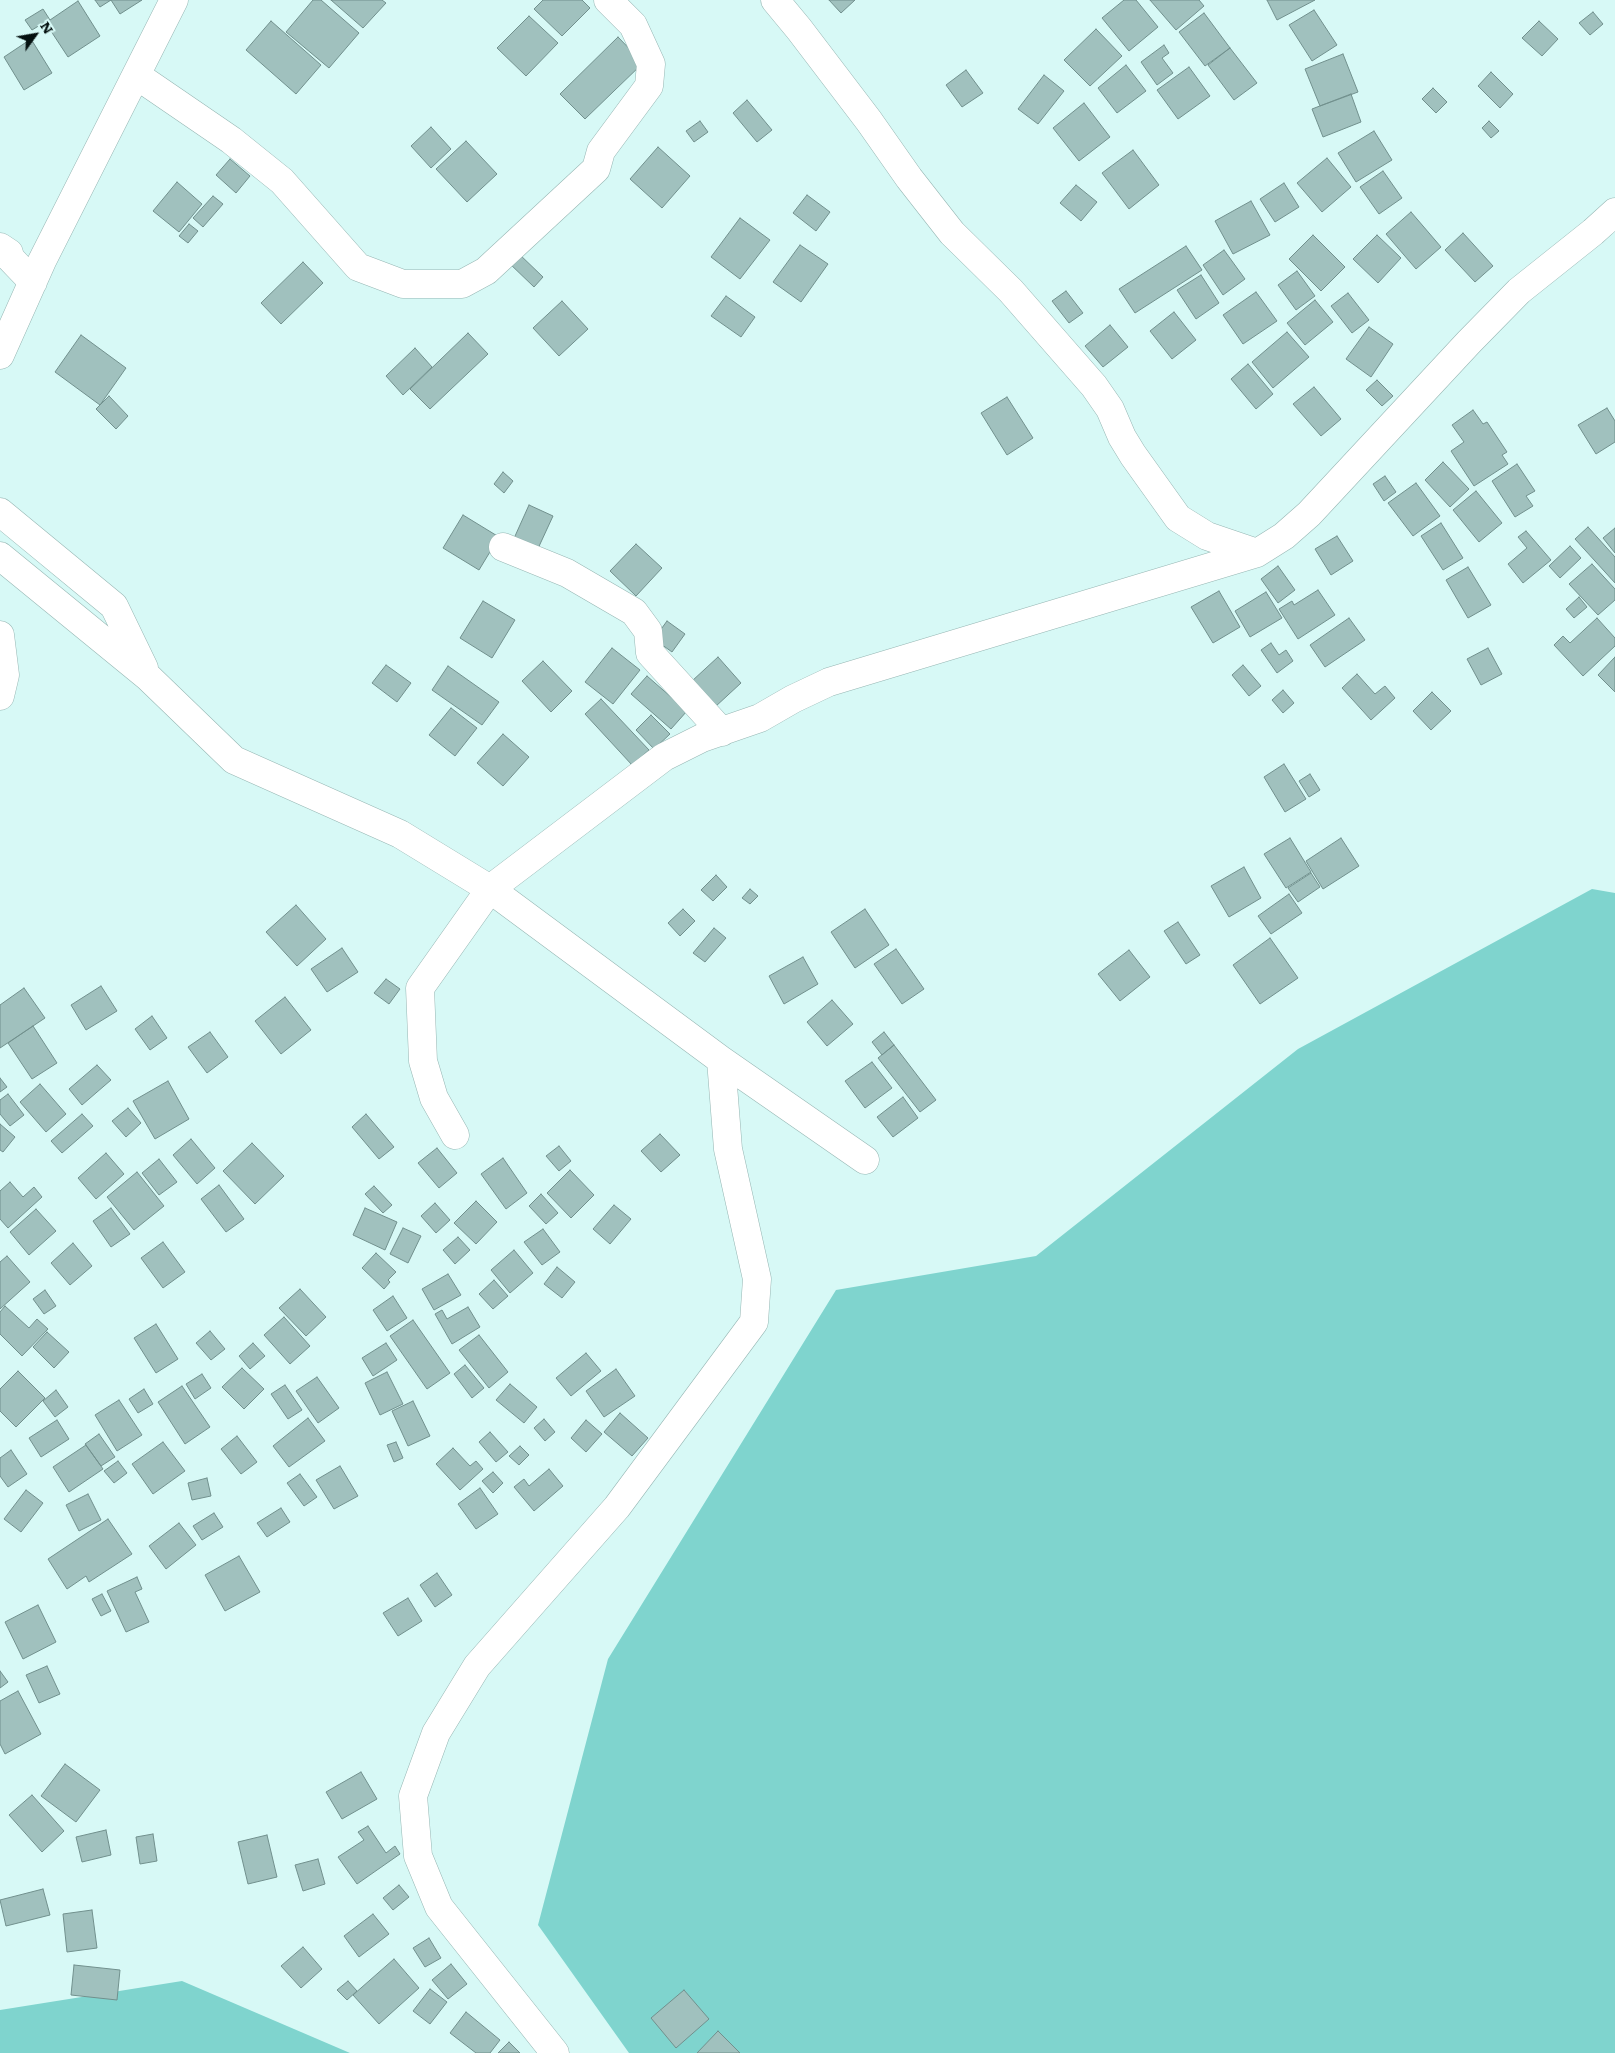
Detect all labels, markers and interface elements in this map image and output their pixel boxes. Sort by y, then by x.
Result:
north arrow [10,10,60,60]
text: N [36,17,59,37]

